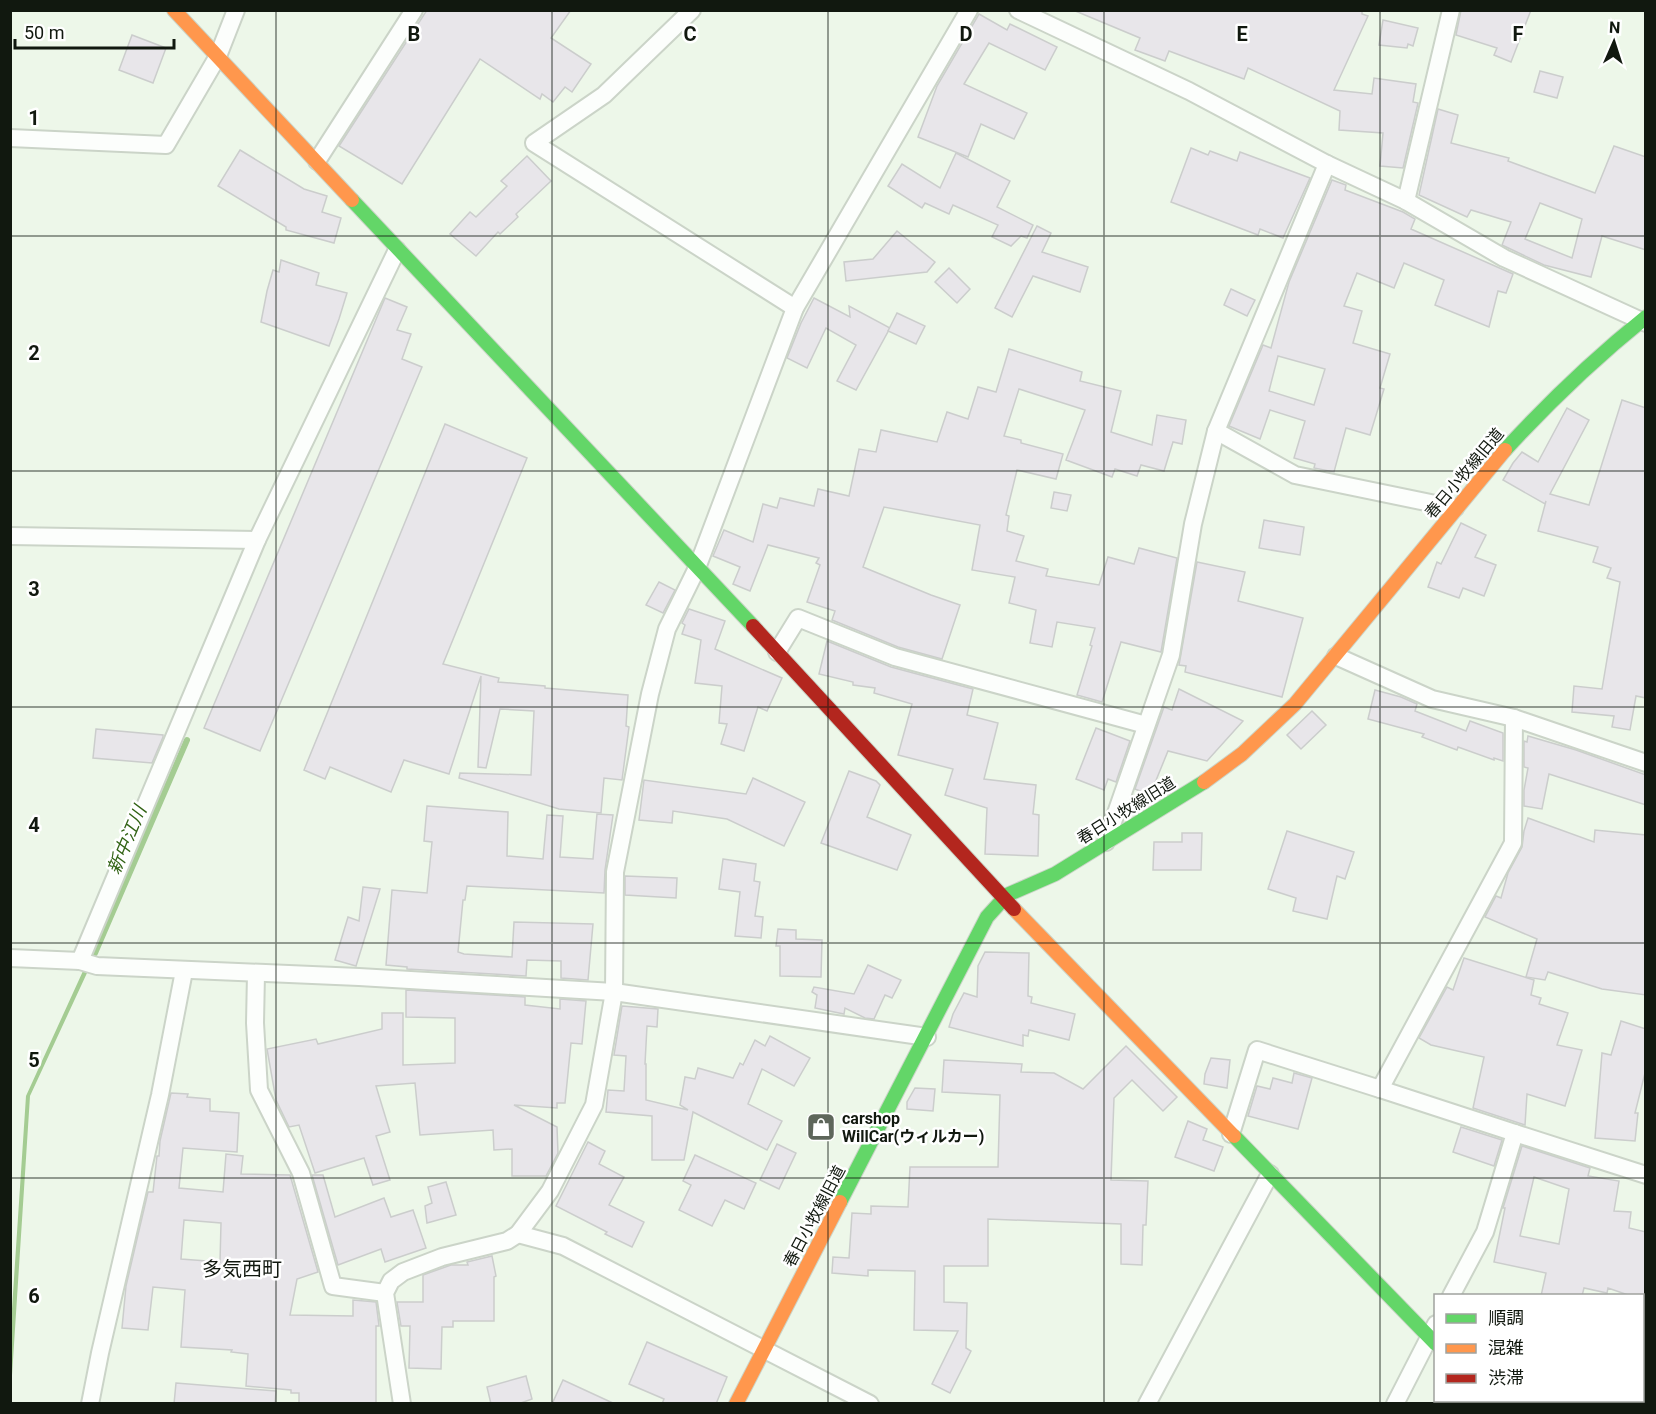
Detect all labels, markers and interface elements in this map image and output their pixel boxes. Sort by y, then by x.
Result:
scale bar [15,12,174,50]
north arrow [1584,12,1644,72]
text: N [1609,18,1621,37]
text: 50 m [24,22,64,43]
text: B [408,22,420,46]
text: C [683,22,697,46]
text: D [960,22,973,46]
text: E [1236,22,1248,46]
text: F [1513,22,1524,46]
text: 1 [28,106,40,130]
text: 2 [28,341,40,365]
street label: 春日小牧線旧道 [1421,424,1508,522]
text: 3 [28,577,40,601]
street label: 春日小牧線旧道 [1074,773,1179,848]
water label: 新中江川 [103,801,151,877]
text: 4 [28,813,40,837]
text: 5 [28,1048,40,1072]
place label: carshop WillCar(ウィルカー) [842,1109,984,1146]
shop icon: carshop WillCar(ウィルカー) [805,1111,837,1143]
street label: 春日小牧線旧道 [780,1162,849,1270]
district label: 多気西町 [202,1257,282,1281]
text: 6 [28,1284,40,1308]
legend [1434,1294,1644,1402]
text: 順調 [1488,1307,1524,1328]
text: 混雑 [1488,1337,1524,1358]
text: 渋滞 [1488,1367,1524,1388]

